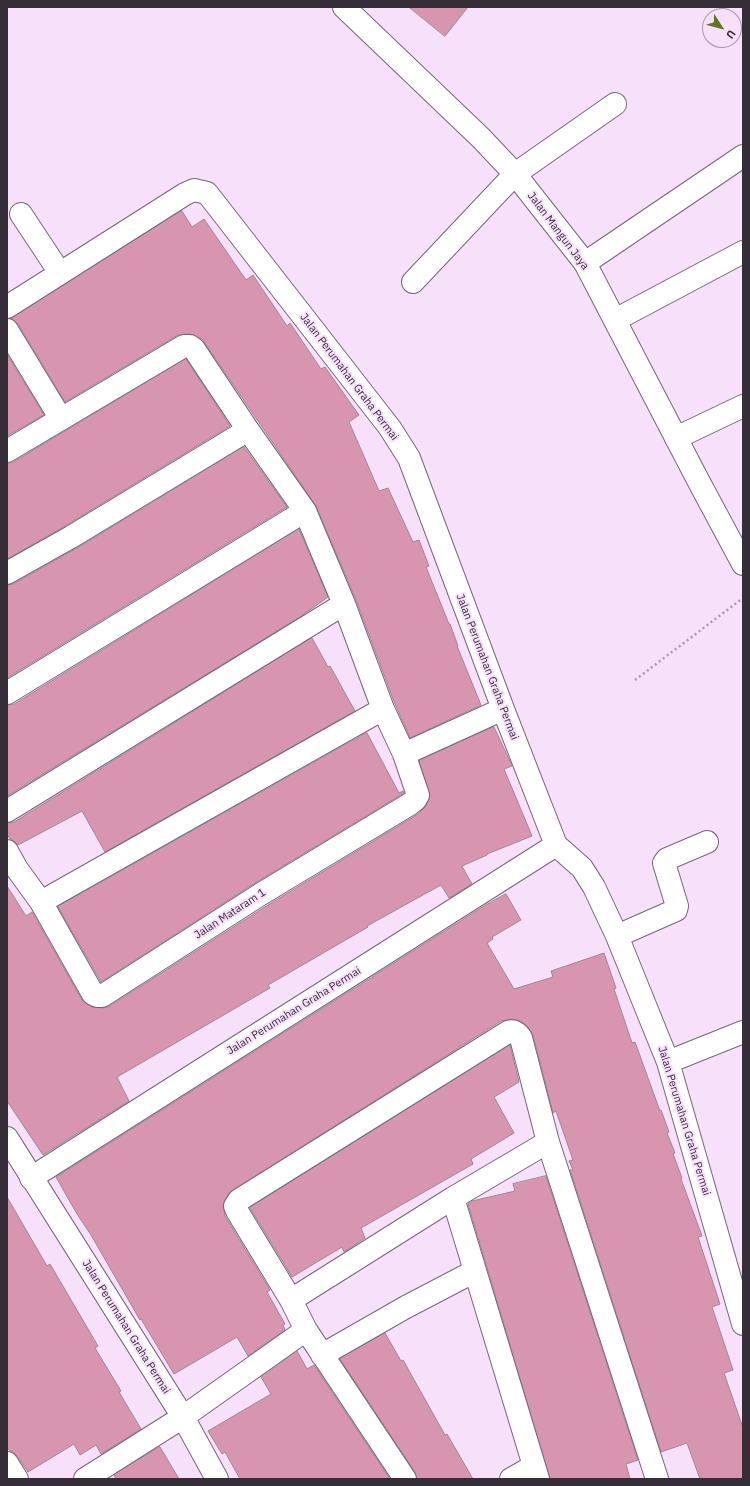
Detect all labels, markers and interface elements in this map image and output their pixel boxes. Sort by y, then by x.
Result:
north arrow [702,8,742,48]
text: U [723,27,739,42]
street label: Jalan Mangun Jaya [525,190,591,272]
street label: Jalan Perumahan Graha Permai [297,311,401,443]
street label: Jalan Perumahan Graha Permai [453,592,521,742]
street label: Jalan Mataram 1 [192,886,268,942]
street label: Jalan Perumahan Graha Permai [225,964,363,1058]
street label: Jalan Perumahan Graha Permai [655,1045,713,1197]
street label: Jalan Perumahan Graha Permai [79,1258,173,1396]

